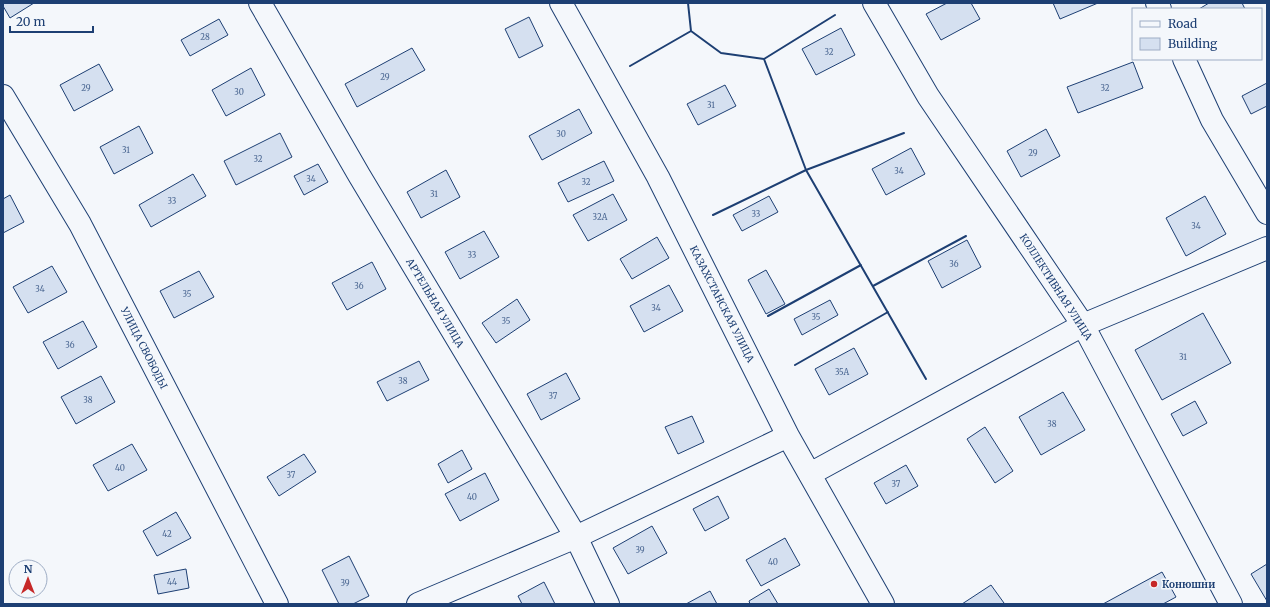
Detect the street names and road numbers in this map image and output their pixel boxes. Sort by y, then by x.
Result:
street label: КОЛЛЕКТИВНАЯ УЛИЦА [1017,231,1096,343]
street label: КАЗАХСТАНСКАЯ УЛИЦА [687,243,758,365]
street label: АРТЕЛЬНАЯ УЛИЦА [403,255,467,351]
street label: УЛИЦА СВОБОДЫ [117,304,170,391]

